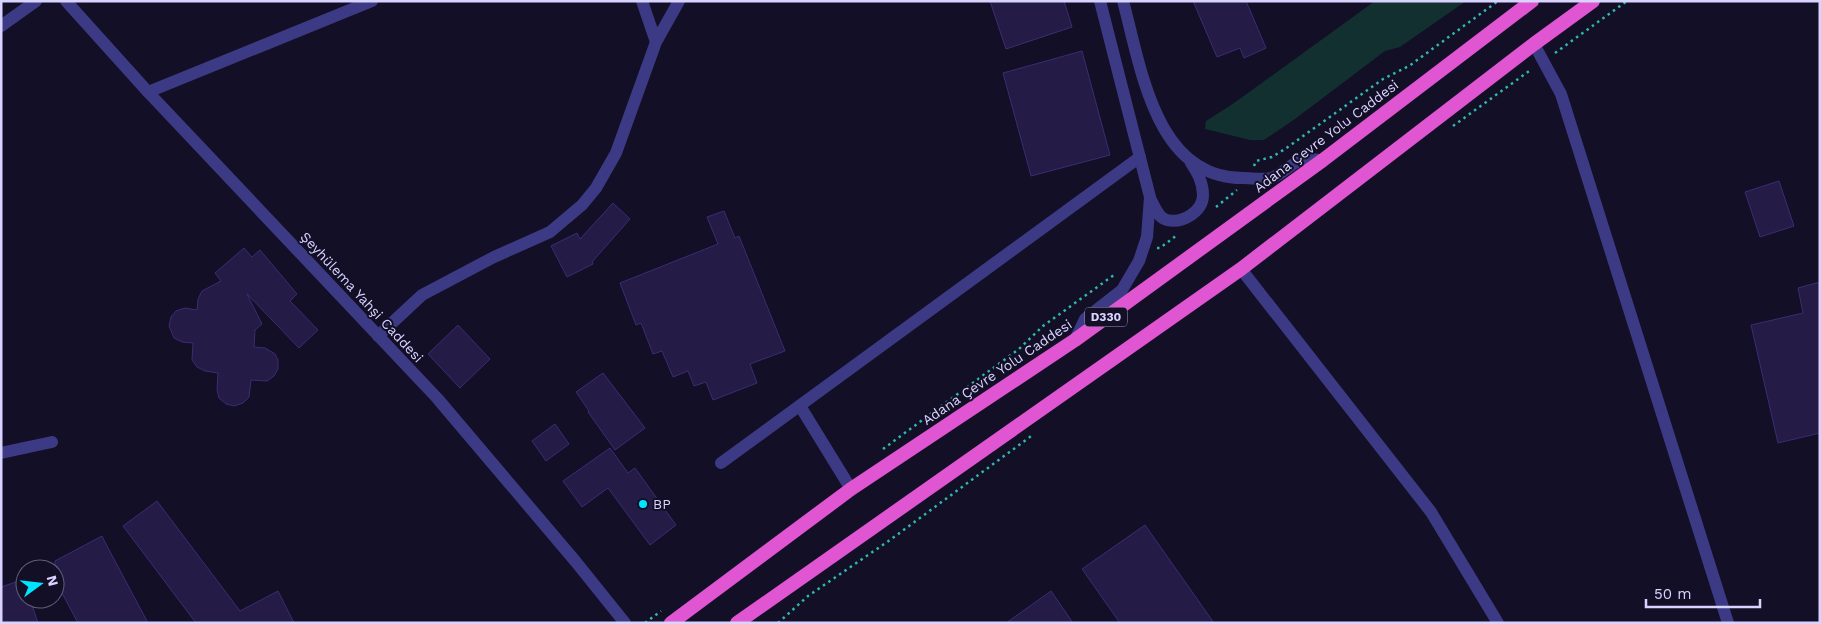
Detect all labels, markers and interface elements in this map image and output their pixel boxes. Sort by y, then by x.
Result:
street label: Adana Çevre Yolu Caddesi [1251,76,1401,196]
street label: Şeyhülema Yahşi Caddesi [297,229,427,365]
road number: D330 [1085,308,1127,326]
street label: Adana Çevre Yolu Caddesi [919,316,1075,428]
place label: BP [653,496,671,512]
marker: BP [637,498,649,510]
north arrow [15,559,65,609]
text: N [43,574,62,588]
scale bar [1646,576,1760,608]
text: 50 m [1654,585,1691,603]

